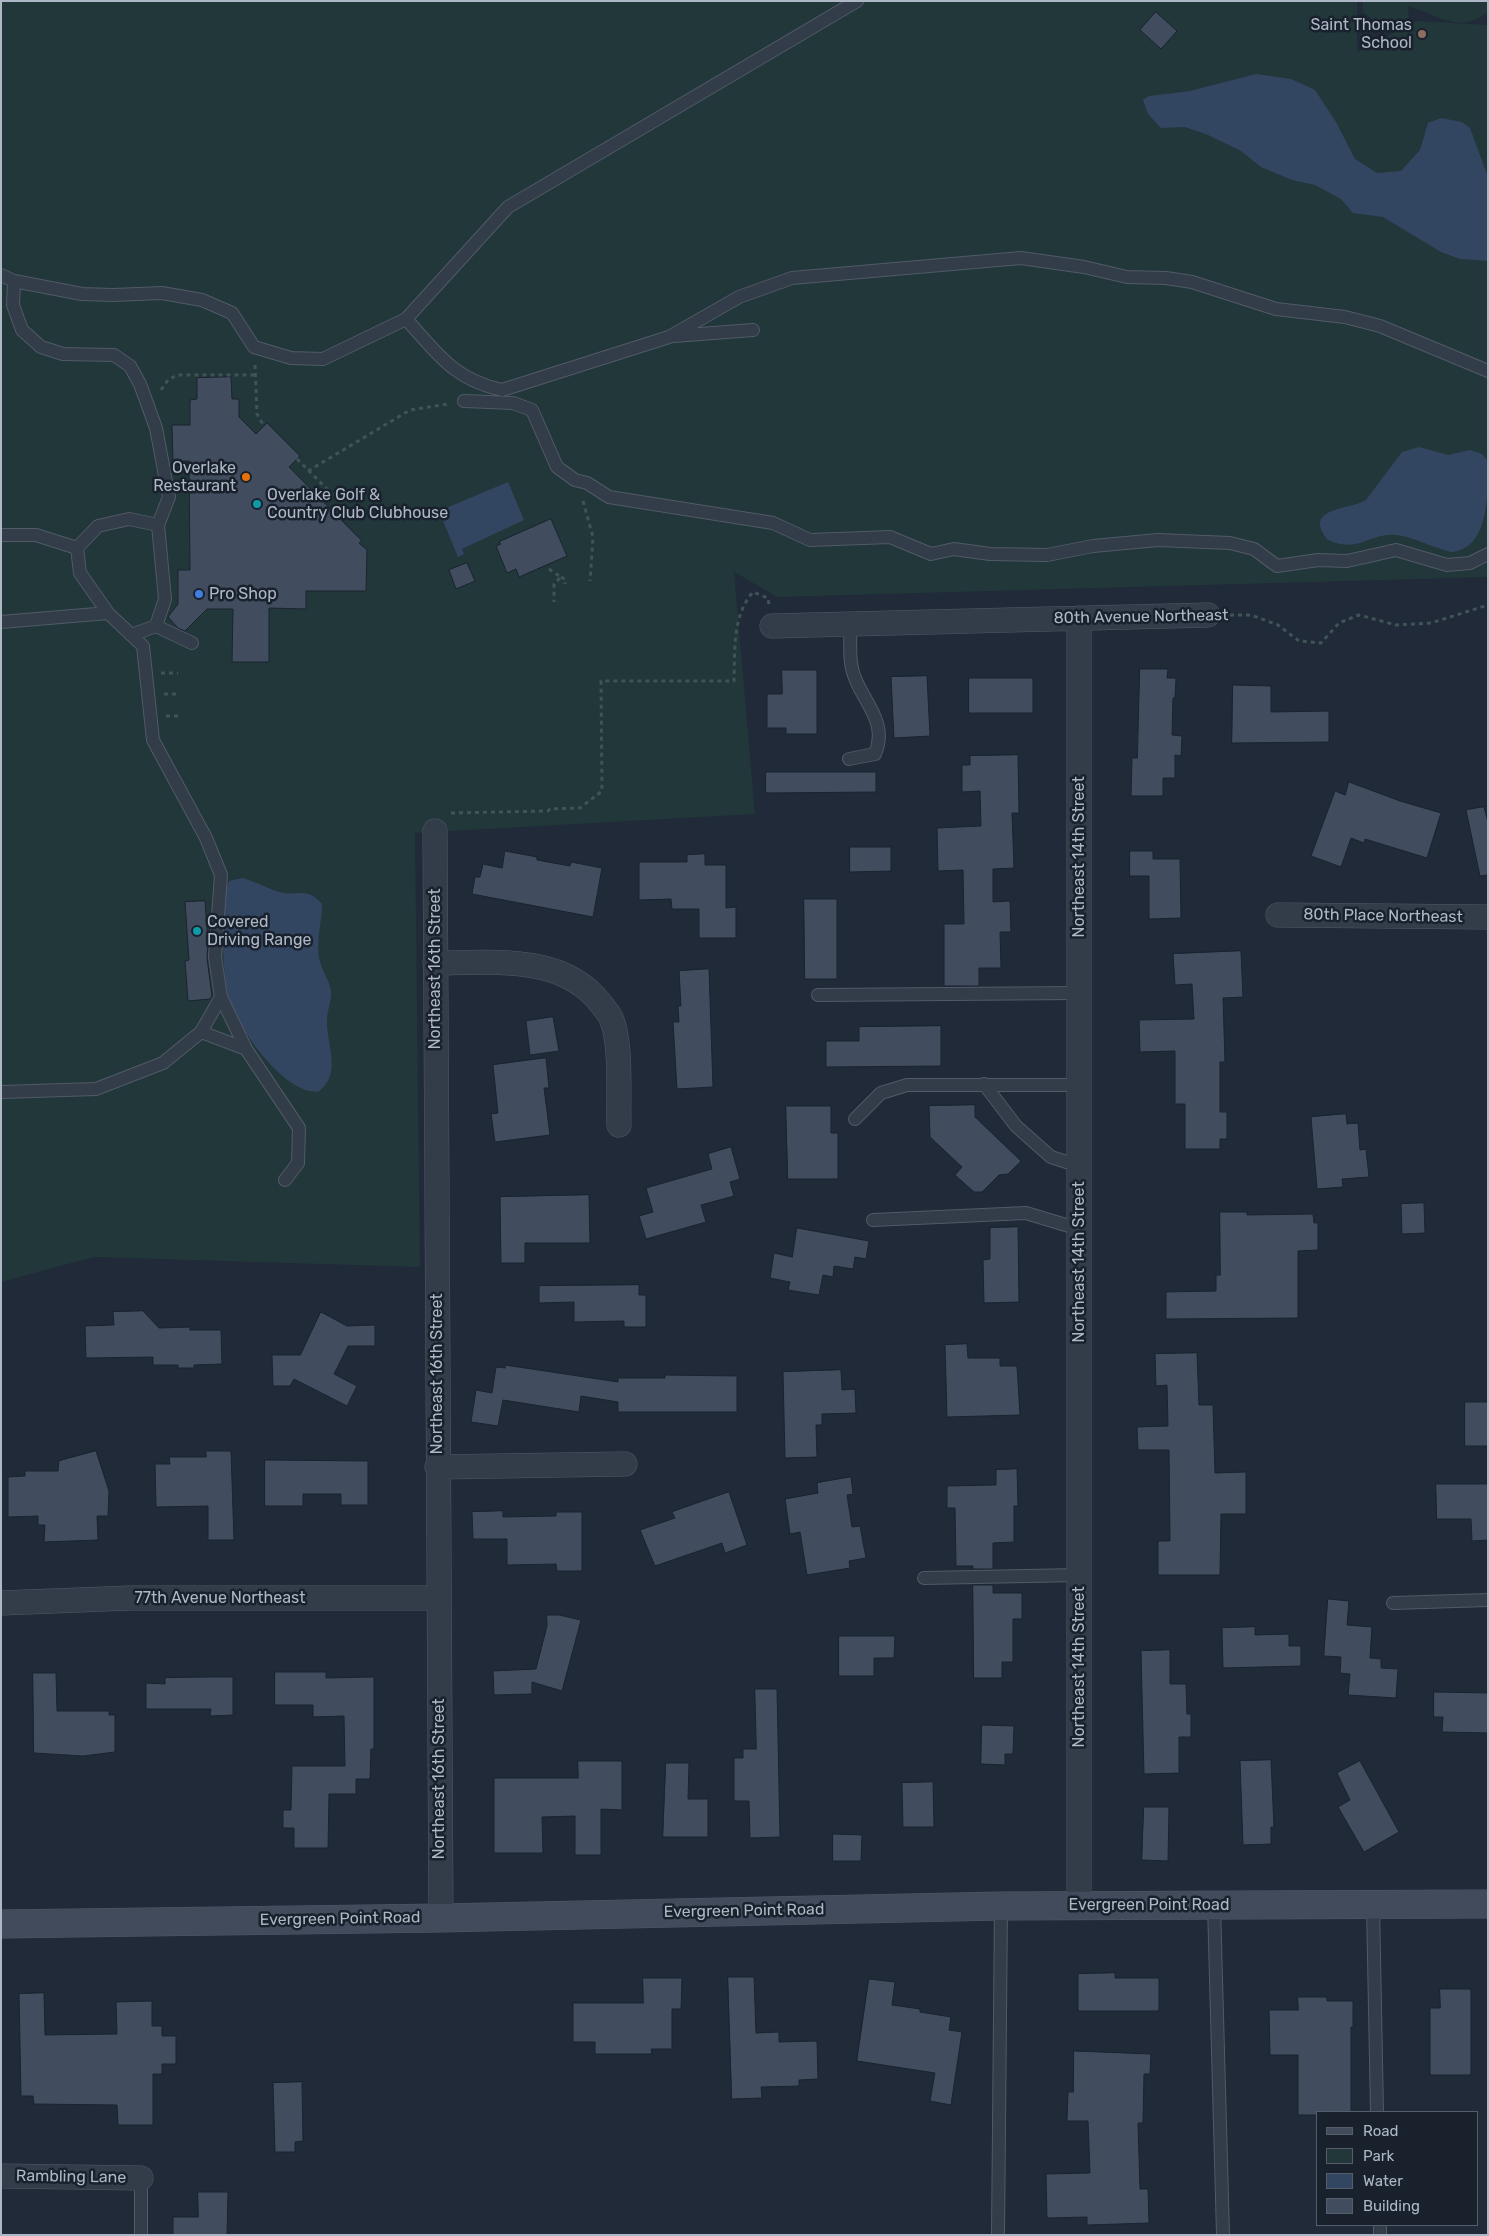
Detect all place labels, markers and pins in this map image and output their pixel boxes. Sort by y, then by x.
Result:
place label: Saint Thomas School [1311,15,1412,53]
marker: Saint Thomas School [1416,28,1428,40]
place label: Overlake Restaurant [153,458,236,496]
marker: Overlake Restaurant [240,471,252,483]
place label: Overlake Golf & Country Club Clubhouse [267,485,448,523]
marker: Overlake Golf & Country Club Clubhouse [251,498,263,510]
place label: Pro Shop [209,584,277,604]
marker: Pro Shop [193,588,205,600]
place label: Covered Driving Range [207,912,311,950]
marker: Covered Driving Range [191,925,203,937]

